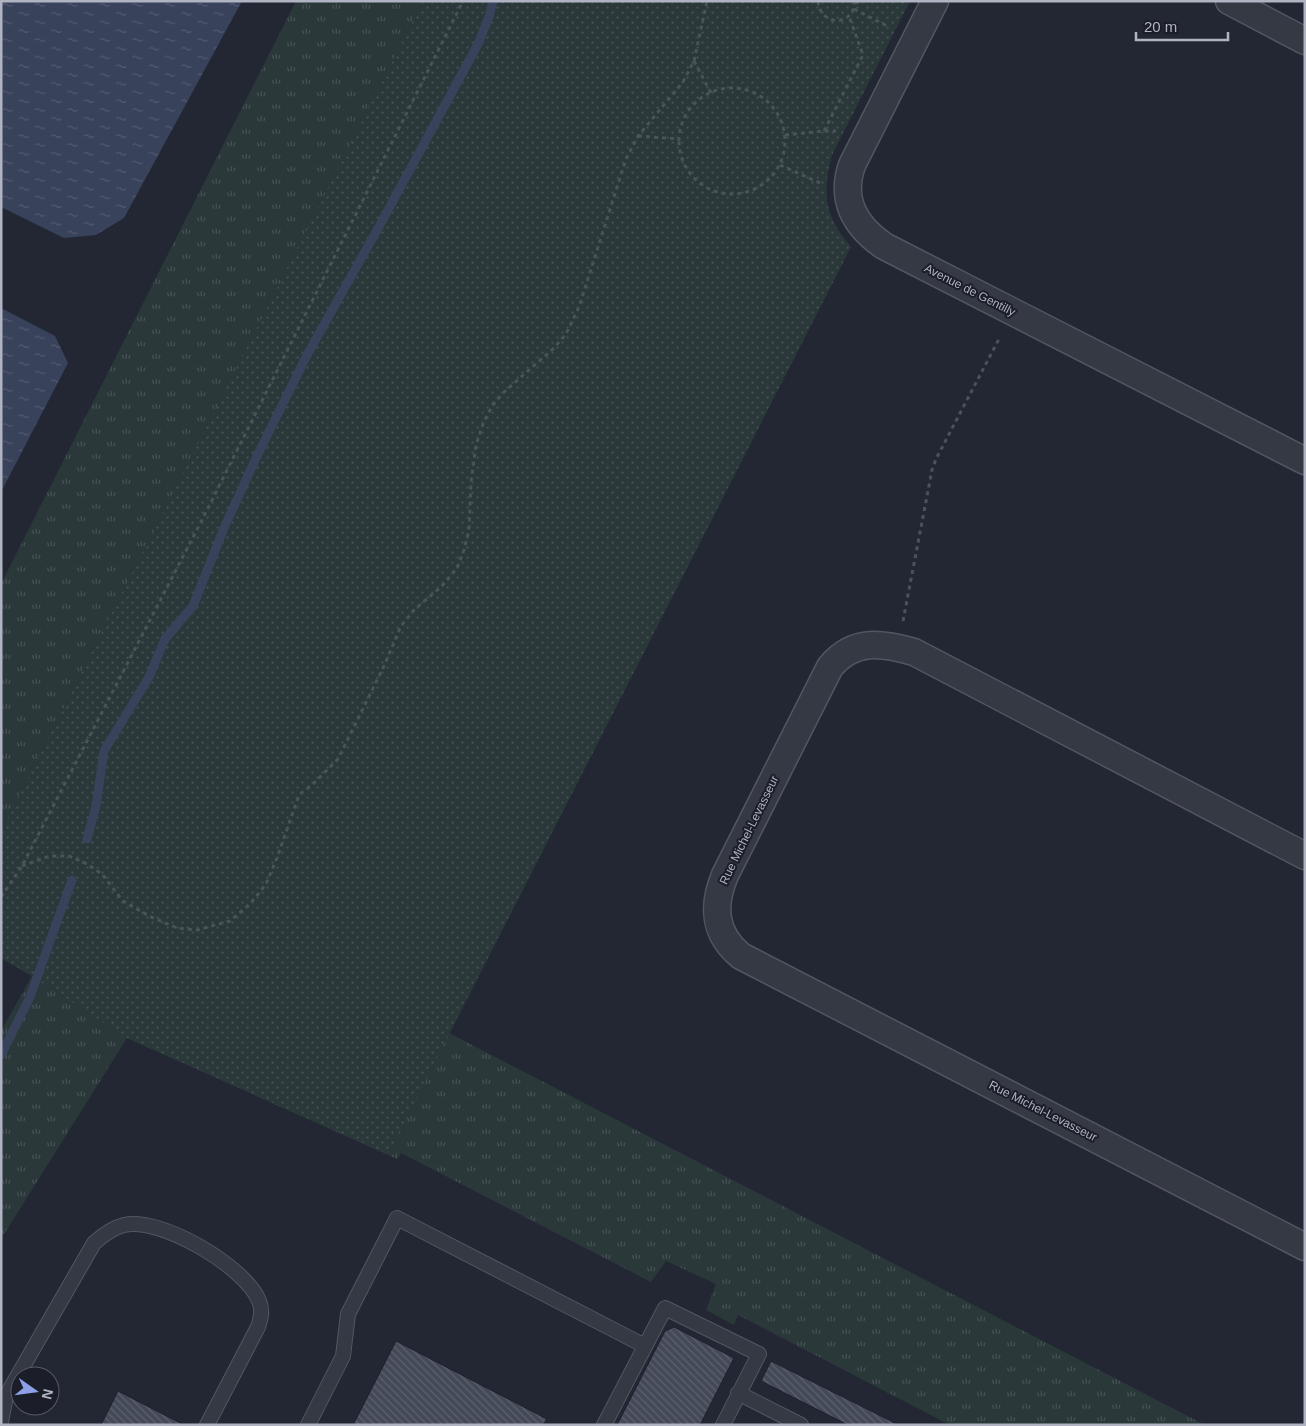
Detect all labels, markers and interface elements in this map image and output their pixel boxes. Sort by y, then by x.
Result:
scale bar [1136,10,1228,42]
text: 20 m [1144,18,1177,35]
street label: Avenue de Gentilly [922,261,1018,319]
street label: Rue Michel-Levasseur [717,773,781,887]
street label: Rue Michel-Levasseur [987,1078,1099,1144]
north arrow [10,1366,60,1416]
text: N [39,1387,57,1401]

